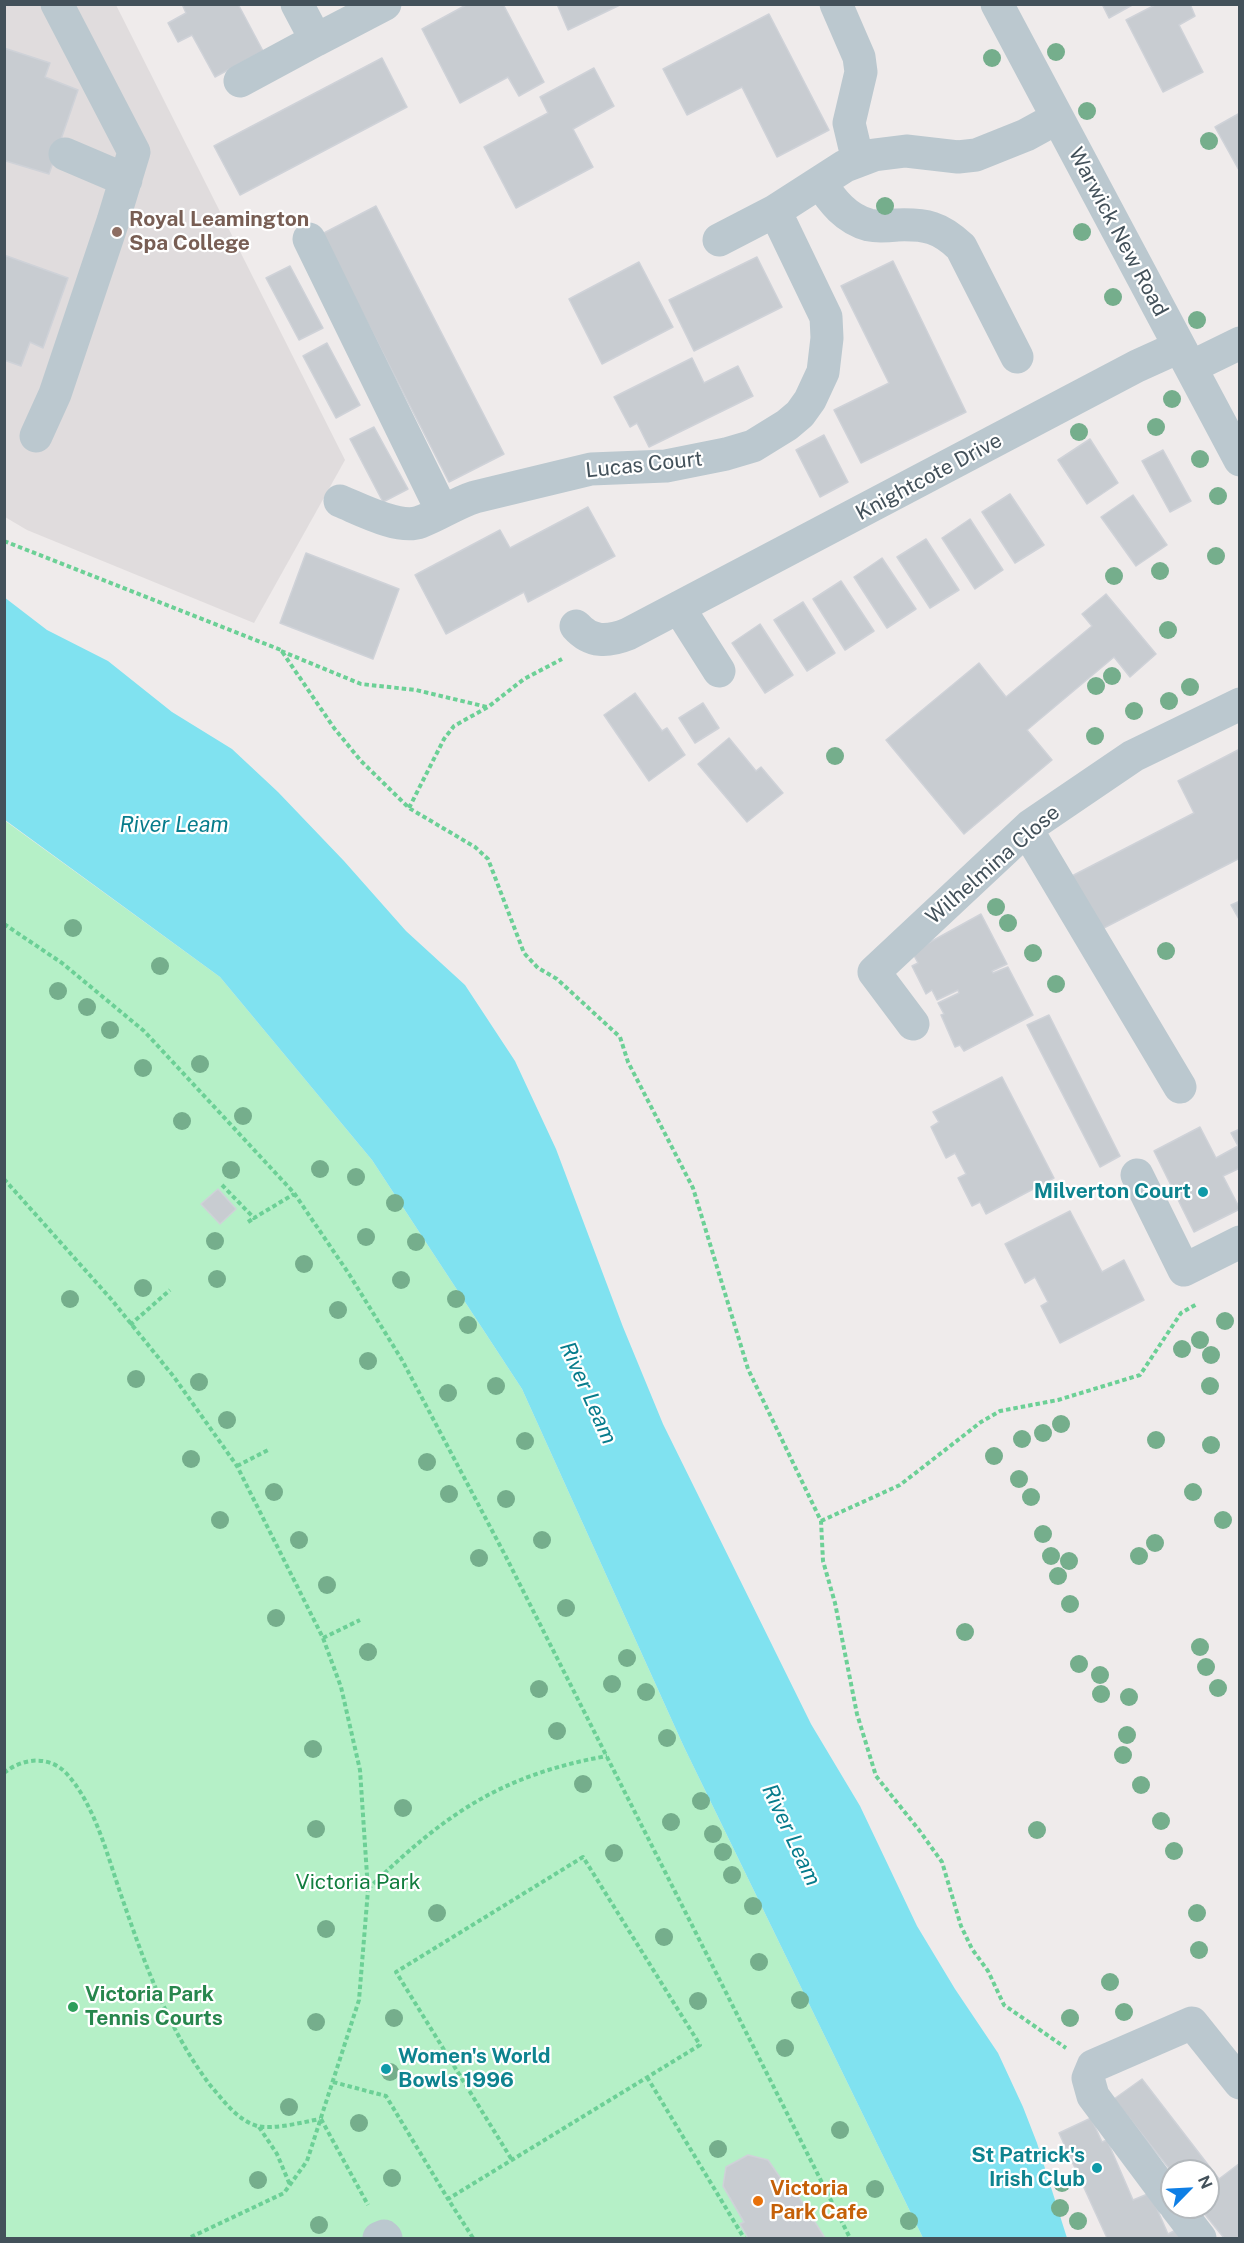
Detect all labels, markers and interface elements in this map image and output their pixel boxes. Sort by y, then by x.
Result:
street label: Warwick New Road [1063,143,1173,321]
place label: Royal Leamington Spa College [129,207,309,257]
marker: Royal Leamington Spa College [110,225,124,239]
street label: Knightcote Drive [852,428,1006,526]
street label: Lucas Court [584,446,704,484]
street label: Wilhelmina Close [921,800,1065,930]
water label: River Leam [119,812,229,838]
place label: Milverton Court [1034,1179,1191,1205]
marker: Milverton Court [1196,1185,1210,1199]
water label: River Leam [554,1338,622,1448]
water label: River Leam [756,1780,826,1890]
park label: Victoria Park [296,1870,420,1896]
place label: Victoria Park Tennis Courts [85,1982,223,2032]
marker: Victoria Park Tennis Courts [66,2000,80,2014]
place label: Women's World Bowls 1996 [398,2044,550,2094]
marker: Women's World Bowls 1996 [379,2062,393,2076]
place label: St Patrick's Irish Club [971,2143,1085,2193]
north arrow [1160,2159,1220,2219]
marker: St Patrick's Irish Club [1090,2161,1104,2175]
text: N [1194,2173,1216,2192]
place label: Victoria Park Cafe [770,2176,868,2226]
marker: Victoria Park Cafe [751,2194,765,2208]

